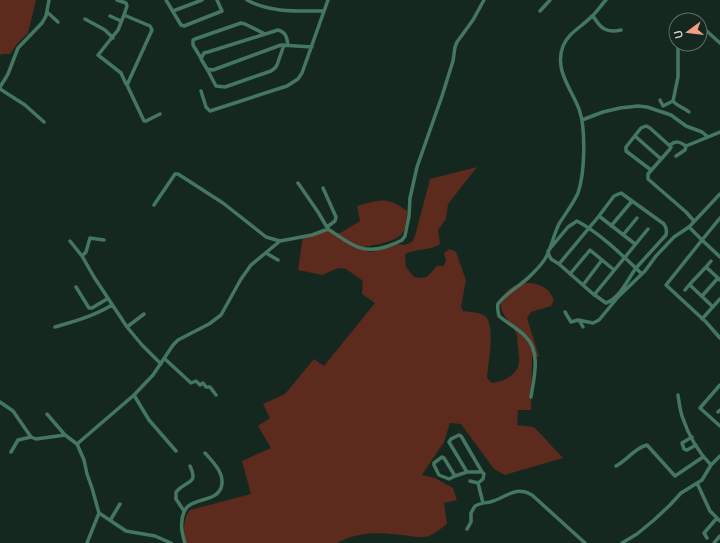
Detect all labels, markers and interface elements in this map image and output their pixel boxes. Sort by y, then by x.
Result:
north arrow [668,12,708,52]
text: U [670,29,686,40]

